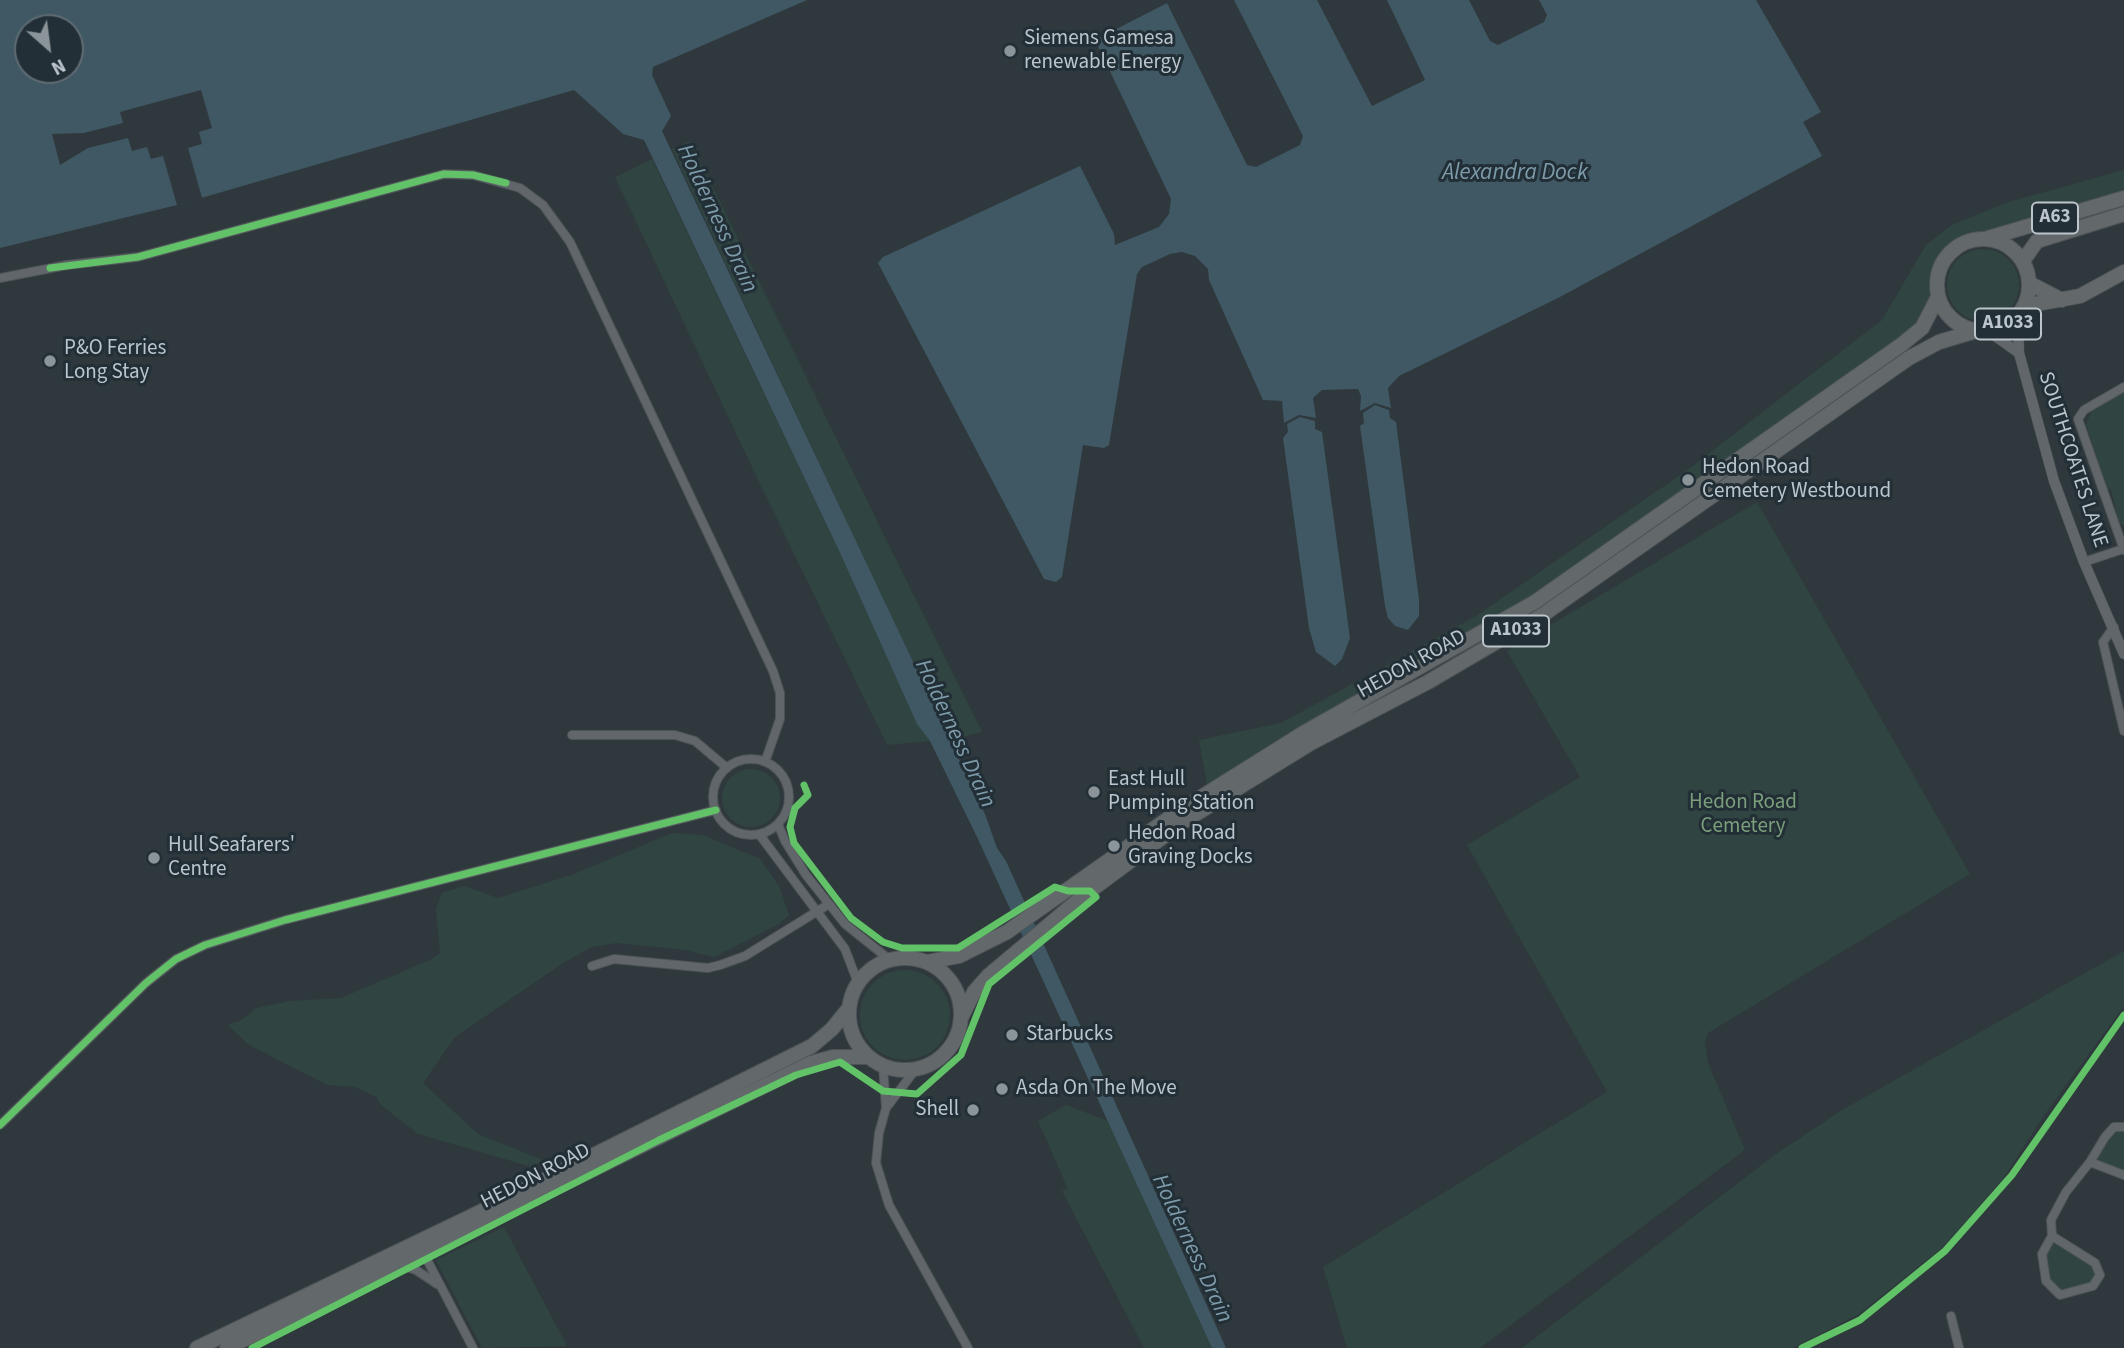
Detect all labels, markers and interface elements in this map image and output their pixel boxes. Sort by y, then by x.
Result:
north arrow [14,14,84,84]
place label: Siemens Gamesa renewable Energy [1024,26,1181,76]
marker: Siemens Gamesa renewable Energy [1002,43,1018,59]
text: N [46,51,70,81]
water label: Holderness Drain [670,140,762,298]
water label: Alexandra Dock [1442,160,1588,188]
road number: A63 [2032,202,2078,233]
road number: A1033 [1975,308,2041,340]
place label: P&O Ferries Long Stay [64,336,166,386]
marker: P&O Ferries Long Stay [42,353,58,369]
street label: SOUTHCOATES LANE [2032,369,2112,551]
place label: Hedon Road Cemetery Westbound [1702,455,1891,505]
marker: Hedon Road Cemetery Westbound [1680,472,1696,488]
road number: A1033 [1483,616,1549,646]
street label: HEDON ROAD [1354,625,1470,705]
water label: Holderness Drain [908,655,1000,813]
place label: East Hull Pumping Station [1108,767,1255,817]
marker: East Hull Pumping Station [1086,784,1102,800]
park label: Hedon Road Cemetery [1689,790,1797,840]
place label: Hedon Road Graving Docks [1128,821,1253,871]
place label: Hull Seafarers' Centre [168,833,295,883]
marker: Hedon Road Graving Docks [1106,838,1122,854]
marker: Hull Seafarers' Centre [146,850,162,866]
place label: Starbucks [1026,1022,1113,1048]
marker: Starbucks [1004,1027,1020,1043]
place label: Asda On The Move [1016,1076,1177,1102]
marker: Asda On The Move [994,1081,1010,1097]
place label: Shell [915,1097,959,1123]
marker: Shell [965,1102,981,1118]
street label: HEDON ROAD [477,1139,595,1215]
water label: Holderness Drain [1145,1170,1237,1328]

